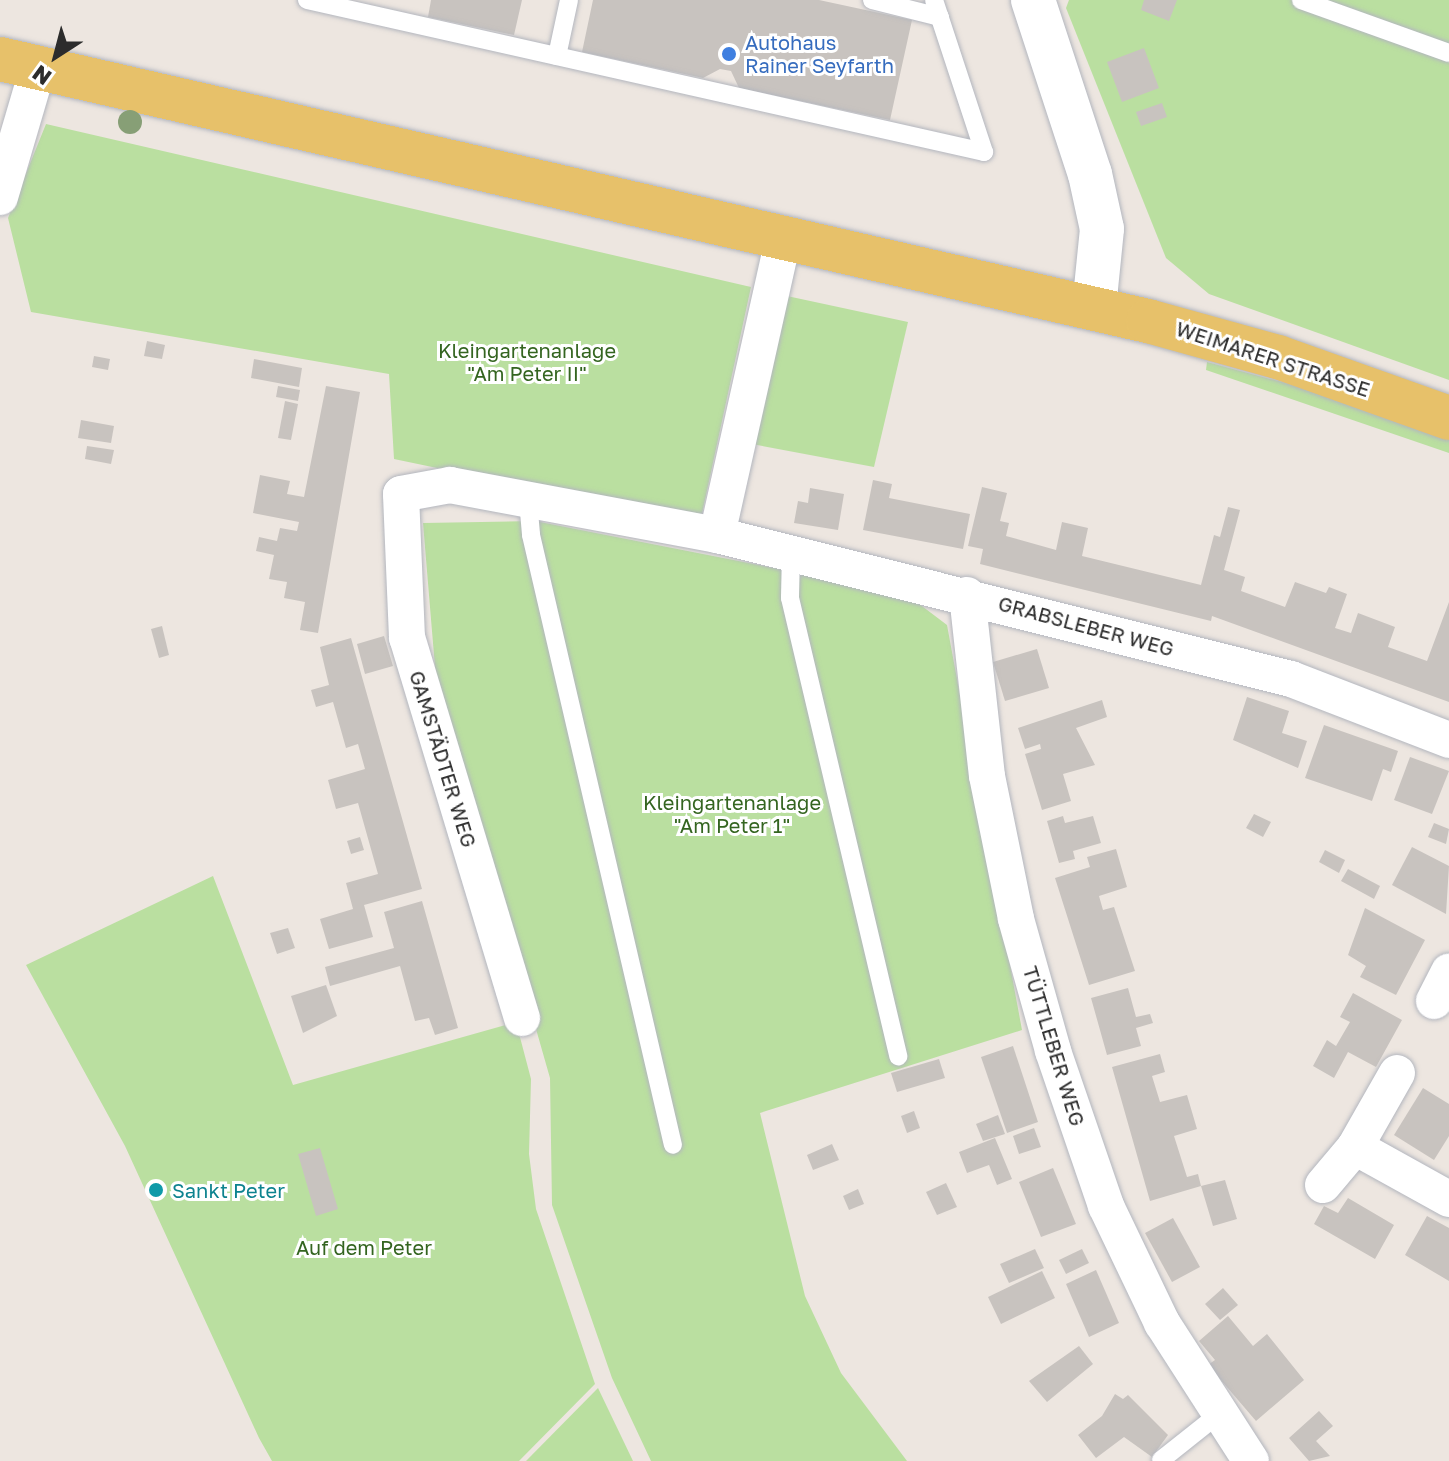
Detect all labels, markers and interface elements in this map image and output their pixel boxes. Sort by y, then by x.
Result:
north arrow [16,16,96,96]
place label: Autohaus Rainer Seyfarth [745,30,894,77]
marker: Autohaus Rainer Seyfarth [720,45,738,63]
text: N [27,60,56,92]
street label: WEIMARER STRASSE [1173,316,1373,402]
park label: Kleingartenanlage "Am Peter II" [438,338,616,385]
street label: GRABSLEBER WEG [996,591,1176,661]
street label: GAMSTÄDTER WEG [405,668,481,850]
park label: Kleingartenanlage "Am Peter 1" [643,790,821,837]
street label: TÜTTLEBER WEG [1018,963,1090,1129]
place label: Sankt Peter [172,1178,285,1202]
marker: Sankt Peter [147,1181,165,1199]
park label: Auf dem Peter [296,1235,432,1259]

